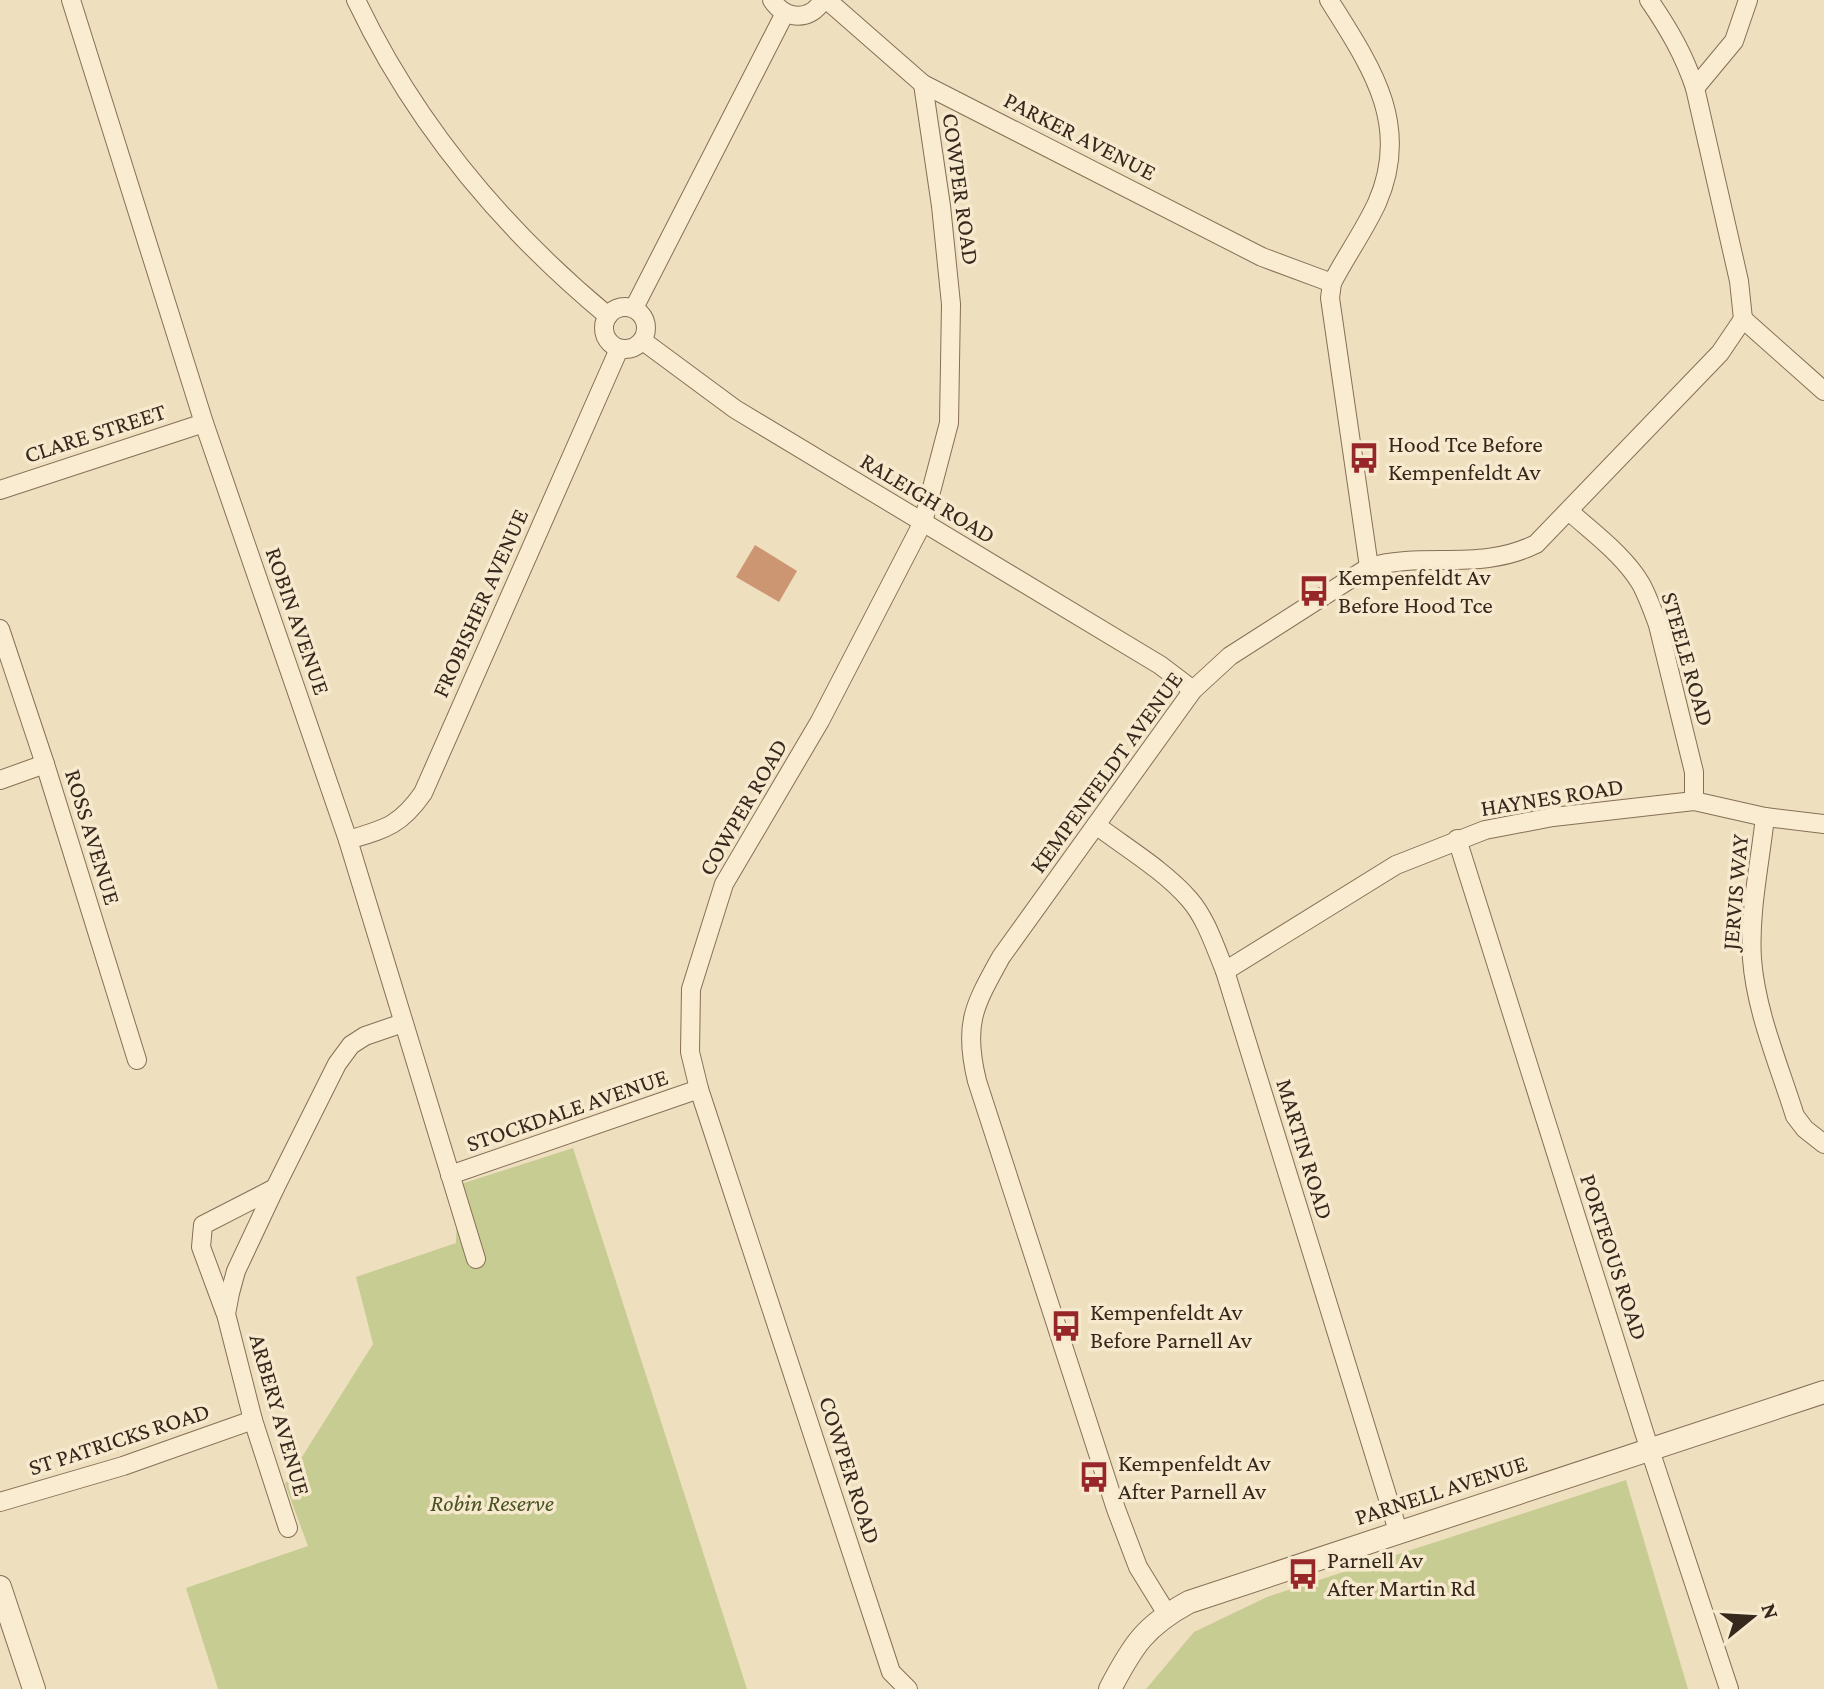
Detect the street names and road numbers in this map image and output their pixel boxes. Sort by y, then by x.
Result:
street label: PARKER AVENUE [1000,86,1161,186]
street label: COWPER ROAD [937,111,986,267]
street label: CLARE STREET [21,397,169,468]
street label: RALEIGH ROAD [856,447,1001,548]
street label: FROBISHER AVENUE [426,504,533,701]
street label: ROBIN AVENUE [261,544,336,698]
street label: STEELE ROAD [1656,589,1721,729]
street label: KEMPENFELDT AVENUE [1024,666,1188,878]
street label: COWPER ROAD [693,734,793,880]
street label: ROSS AVENUE [60,766,127,908]
street label: HAYNES ROAD [1479,772,1625,821]
street label: JERVIS WAY [1716,833,1753,953]
street label: STOCKDALE AVENUE [463,1062,671,1157]
street label: MARTIN ROAD [1271,1075,1340,1222]
street label: PORTEOUS ROAD [1575,1170,1654,1343]
street label: ARBERY AVENUE [244,1331,317,1499]
street label: COWPER ROAD [814,1393,887,1547]
street label: ST PATRICKS ROAD [25,1397,213,1480]
street label: PARNELL AVENUE [1351,1449,1531,1530]

